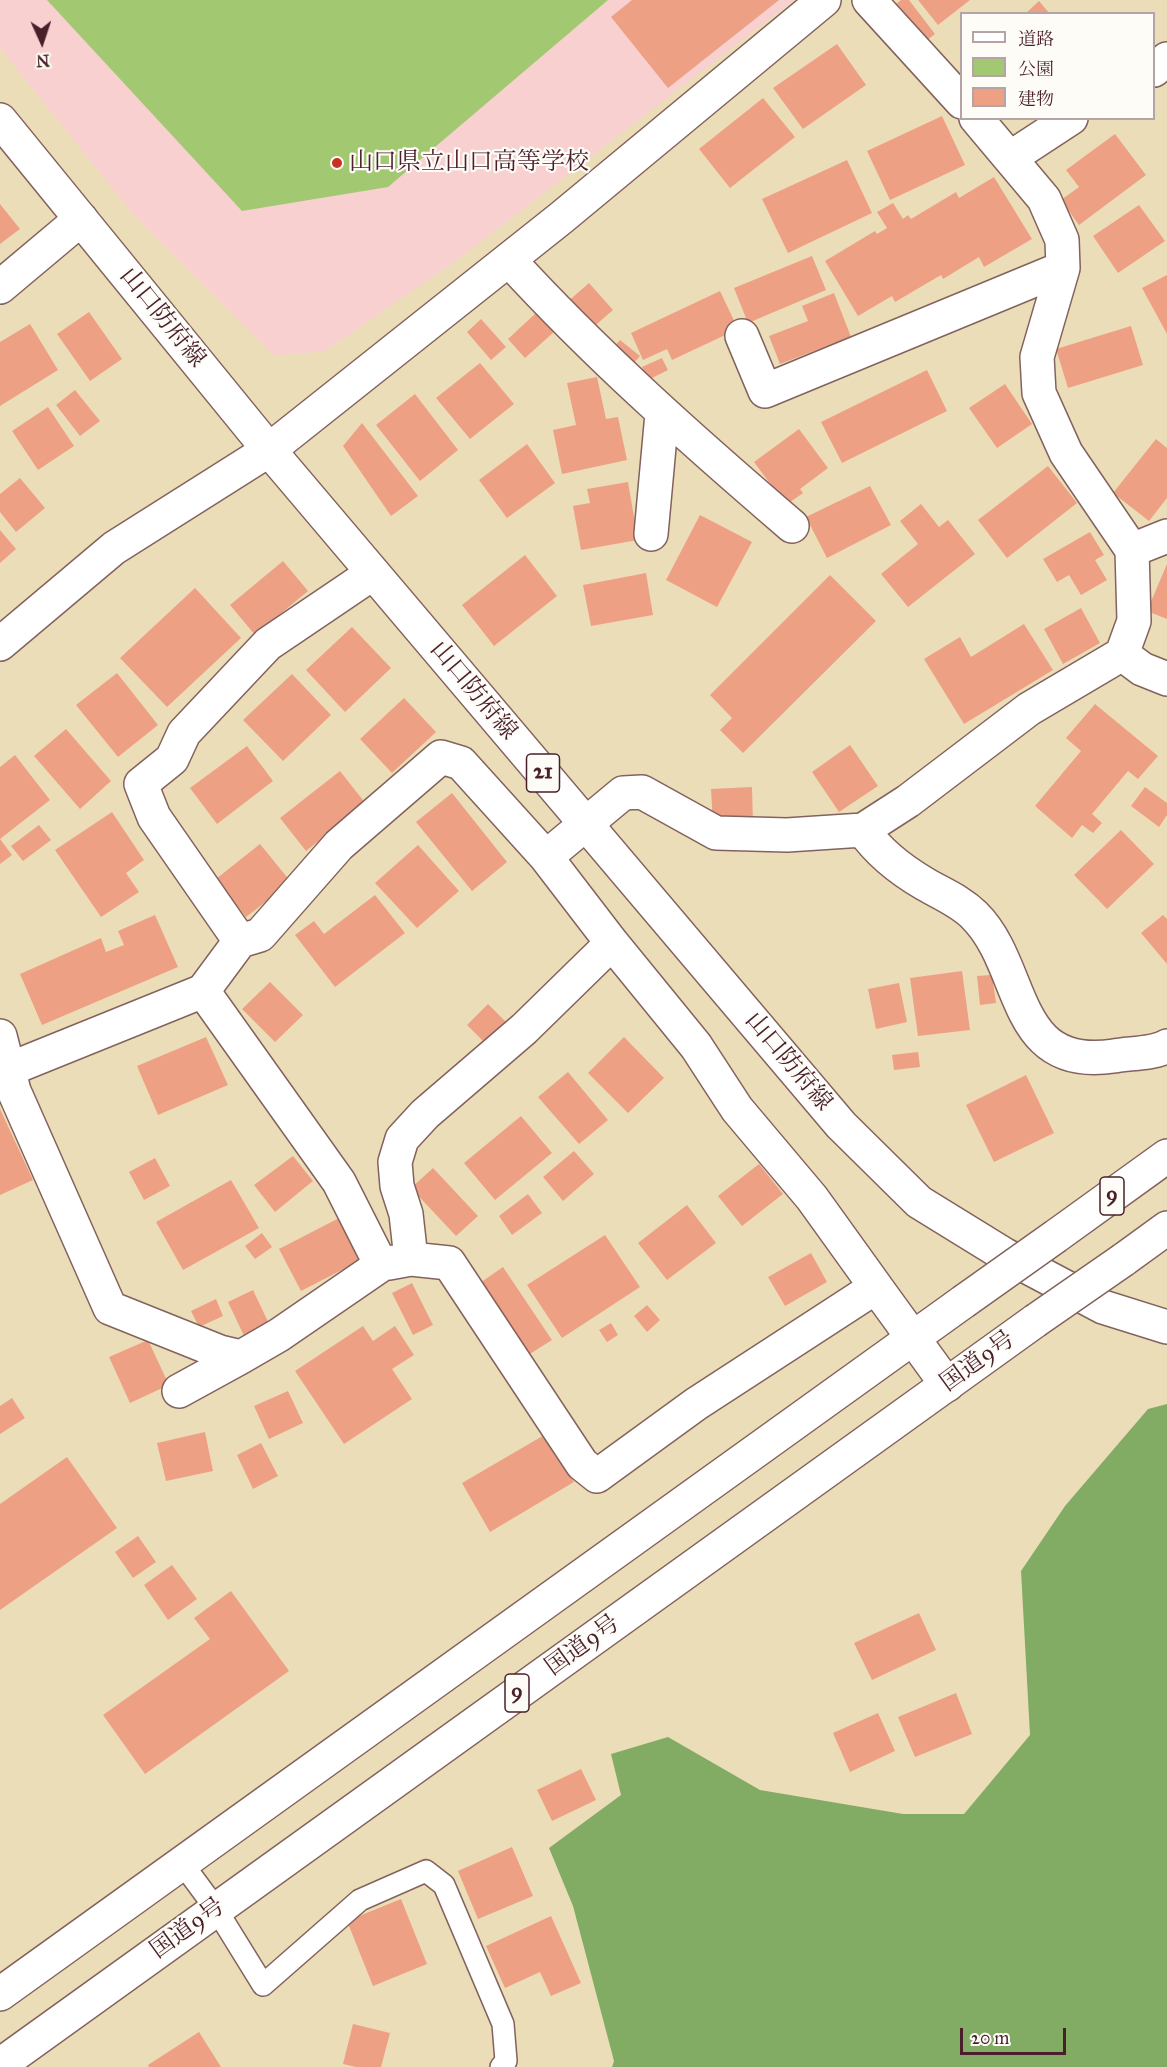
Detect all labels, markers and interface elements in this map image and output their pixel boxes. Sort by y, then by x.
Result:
north arrow [12,12,72,72]
legend [960,12,1155,120]
text: 道路 [1018,28,1054,50]
text: N [36,51,50,70]
text: 公園 [1018,58,1054,80]
text: 建物 [1018,88,1054,110]
place label: 山口県立山口高等学校 [349,149,589,177]
marker: 山口県立山口高等学校 [330,156,344,170]
street label: 山口防府線 [113,262,211,374]
street label: 山口防府線 [423,636,523,746]
road number: 21 [526,754,560,792]
street label: 山口防府線 [738,1007,838,1117]
road number: 9 [1100,1177,1124,1215]
street label: 国道9号 [935,1325,1021,1399]
street label: 国道9号 [540,1609,626,1683]
road number: 9 [505,1674,529,1712]
street label: 国道9号 [145,1892,231,1966]
scale bar [963,2016,1070,2054]
text: 20 m [971,2027,1009,2049]

